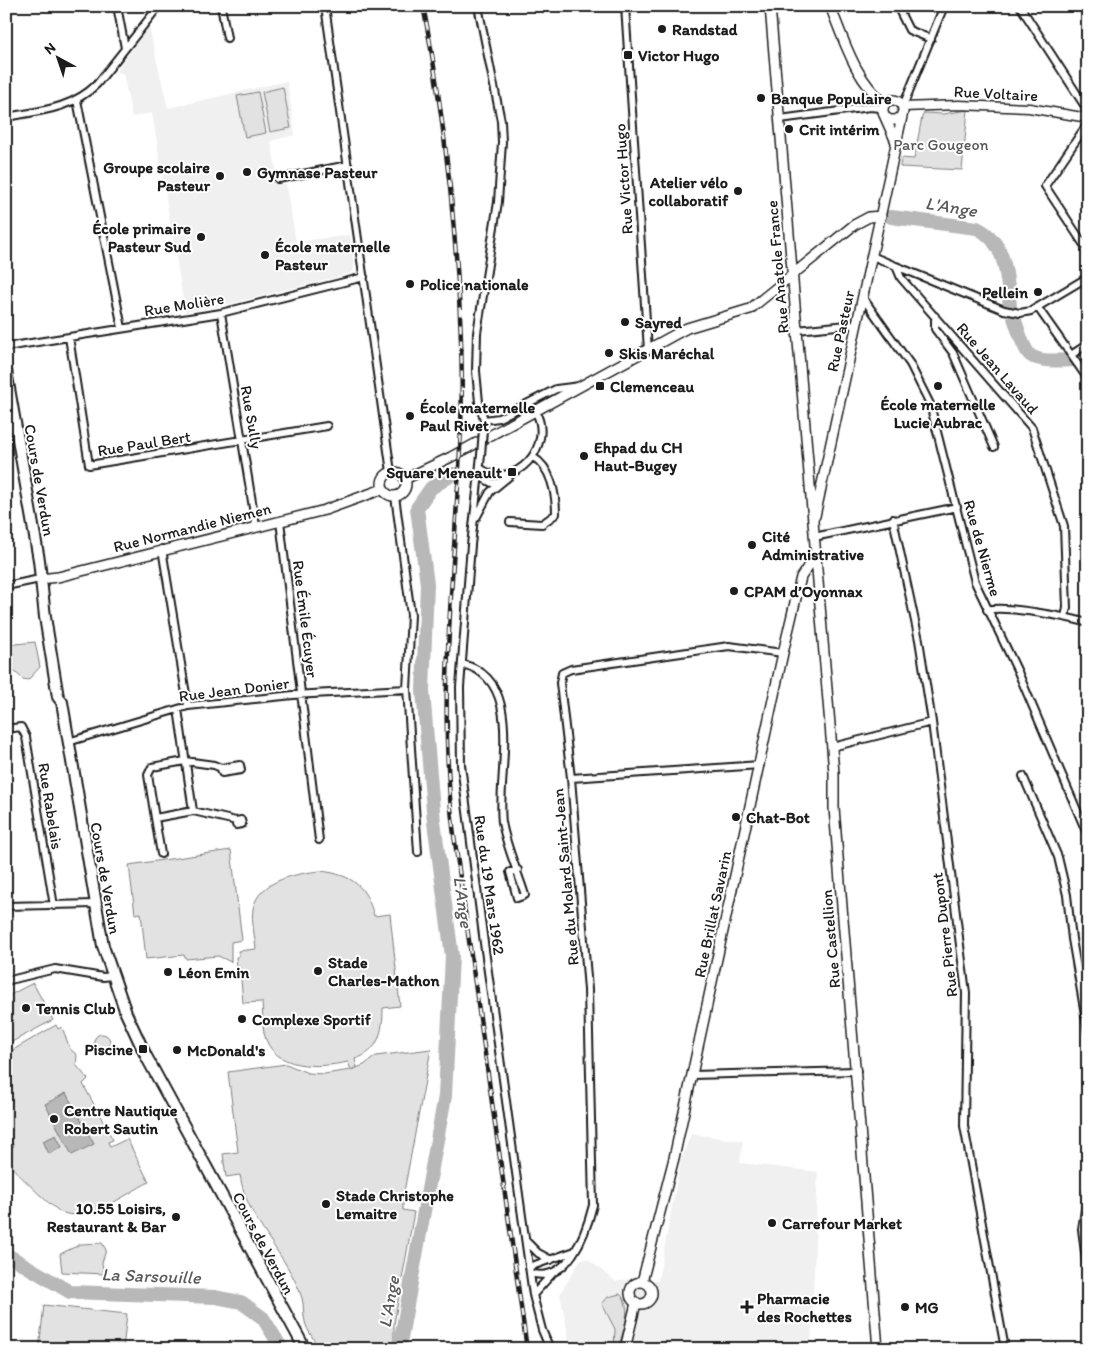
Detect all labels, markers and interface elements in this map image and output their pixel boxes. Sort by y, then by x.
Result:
place label: Randstad [672,20,738,39]
marker: Randstad [656,23,668,35]
north arrow [32,32,82,82]
text: N [41,39,59,58]
place label: Victor Hugo [638,46,719,66]
marker: Victor Hugo [622,49,634,61]
street label: Rue Voltaire [953,82,1039,105]
place label: Banque Populaire [771,89,892,109]
marker: Banque Populaire [755,92,767,104]
place label: Crit intérim [799,120,880,139]
street label: Rue Victor Hugo [610,123,637,235]
marker: Crit intérim [783,123,795,135]
park label: Parc Gougeon [893,135,989,154]
place label: Groupe scolaire Pasteur [103,158,211,195]
place label: Gymnase Pasteur [257,163,378,183]
marker: Gymnase Pasteur [241,166,253,178]
marker: Groupe scolaire Pasteur [214,170,226,182]
place label: Atelier vélo collaboratif [648,173,729,210]
marker: Atelier vélo collaboratif [732,185,744,197]
water label: L'Ange [924,192,980,222]
street label: Rue Anatole France [762,200,793,334]
place label: École primaire Pasteur Sud [92,219,191,256]
marker: École primaire Pasteur Sud [195,231,207,243]
place label: École maternelle Pasteur [275,237,390,274]
marker: École maternelle Pasteur [259,249,271,261]
place label: Police nationale [420,275,529,294]
marker: Police nationale [404,278,416,290]
place label: Pellein [982,283,1029,302]
marker: Pellein [1032,286,1044,298]
street label: Rue Pasteur [823,288,859,374]
street label: Rue Molière [143,289,225,320]
place label: Sayred [635,313,682,333]
marker: Sayred [619,316,631,328]
street label: Rue Jean Lavaud [953,319,1043,418]
place label: Skis Maréchal [619,344,715,363]
marker: Skis Maréchal [603,347,615,359]
place label: Clemenceau [610,377,695,396]
marker: Clemenceau [594,380,606,392]
marker: École maternelle Lucie Aubrac [932,380,944,392]
street label: Rue Sully [237,384,267,451]
place label: École maternelle Lucie Aubrac [880,395,996,432]
place label: École maternelle Paul Rivet [420,398,535,435]
marker: École maternelle Paul Rivet [404,410,416,422]
street label: Cours de Verdun [20,423,59,538]
street label: Rue Paul Bert [96,427,192,460]
place label: Ehpad du CH Haut-Bugey [594,438,683,476]
marker: Ehpad du CH Haut-Bugey [578,450,590,462]
place label: Square Meneault [386,463,502,483]
marker: Square Meneault [506,466,518,478]
street label: Rue de Nierme [960,498,1005,599]
street label: Rue Normandie Niemen [111,499,273,556]
place label: Cité Administrative [761,527,864,564]
marker: Cité Administrative [746,539,758,551]
street label: Rue Émile Écuyer [289,559,322,679]
place label: CPAM d’Oyonnax [744,582,863,602]
marker: CPAM d’Oyonnax [728,585,740,597]
street label: Rue Jean Donier [178,673,291,706]
street label: Rue Rabelais [34,761,67,851]
street label: Rue du Molard Saint-Jean [548,788,583,966]
place label: Chat-Bot [746,808,810,827]
marker: Chat-Bot [730,811,742,823]
street label: Rue du 19 Mars 1962 [470,814,509,957]
street label: Cours de Verdun [86,821,125,936]
street label: Rue Brillat Savarin [690,849,735,979]
street label: Rue Pierre Dupont [927,872,962,998]
water label: L'Ange [448,875,478,931]
street label: Rue Castellion [817,888,844,989]
place label: Stade Charles-Mathon [328,953,440,990]
place label: Léon Emin [178,963,250,982]
marker: Stade Charles-Mathon [312,965,324,977]
marker: Léon Emin [162,966,174,978]
place label: Tennis Club [35,999,116,1018]
marker: Tennis Club [20,1002,32,1014]
place label: Complexe Sportif [252,1010,372,1030]
marker: Complexe Sportif [236,1013,248,1025]
place label: Piscine [84,1040,133,1059]
place label: McDonald's [187,1041,265,1060]
marker: Piscine [137,1043,149,1055]
marker: McDonald's [171,1044,183,1056]
place label: Centre Nautique Robert Sautin [64,1101,178,1138]
marker: Centre Nautique Robert Sautin [48,1113,60,1125]
place label: Stade Christophe Lemaitre [336,1186,454,1223]
street label: Cours de Verdun [229,1189,299,1298]
marker: Stade Christophe Lemaitre [320,1198,332,1210]
place label: 10.55 Loisirs, Restaurant & Bar [47,1199,167,1236]
marker: 10.55 Loisirs, Restaurant & Bar [170,1211,182,1223]
place label: Carrefour Market [782,1214,902,1233]
marker: Carrefour Market [766,1217,778,1229]
water label: La Sarsouille [101,1263,202,1289]
water label: L'Ange [374,1273,405,1329]
place label: Pharmacie des Rochettes [757,1289,852,1326]
place label: MG [915,1298,939,1317]
marker: Pharmacie des Rochettes [741,1301,753,1313]
marker: MG [899,1301,911,1313]

